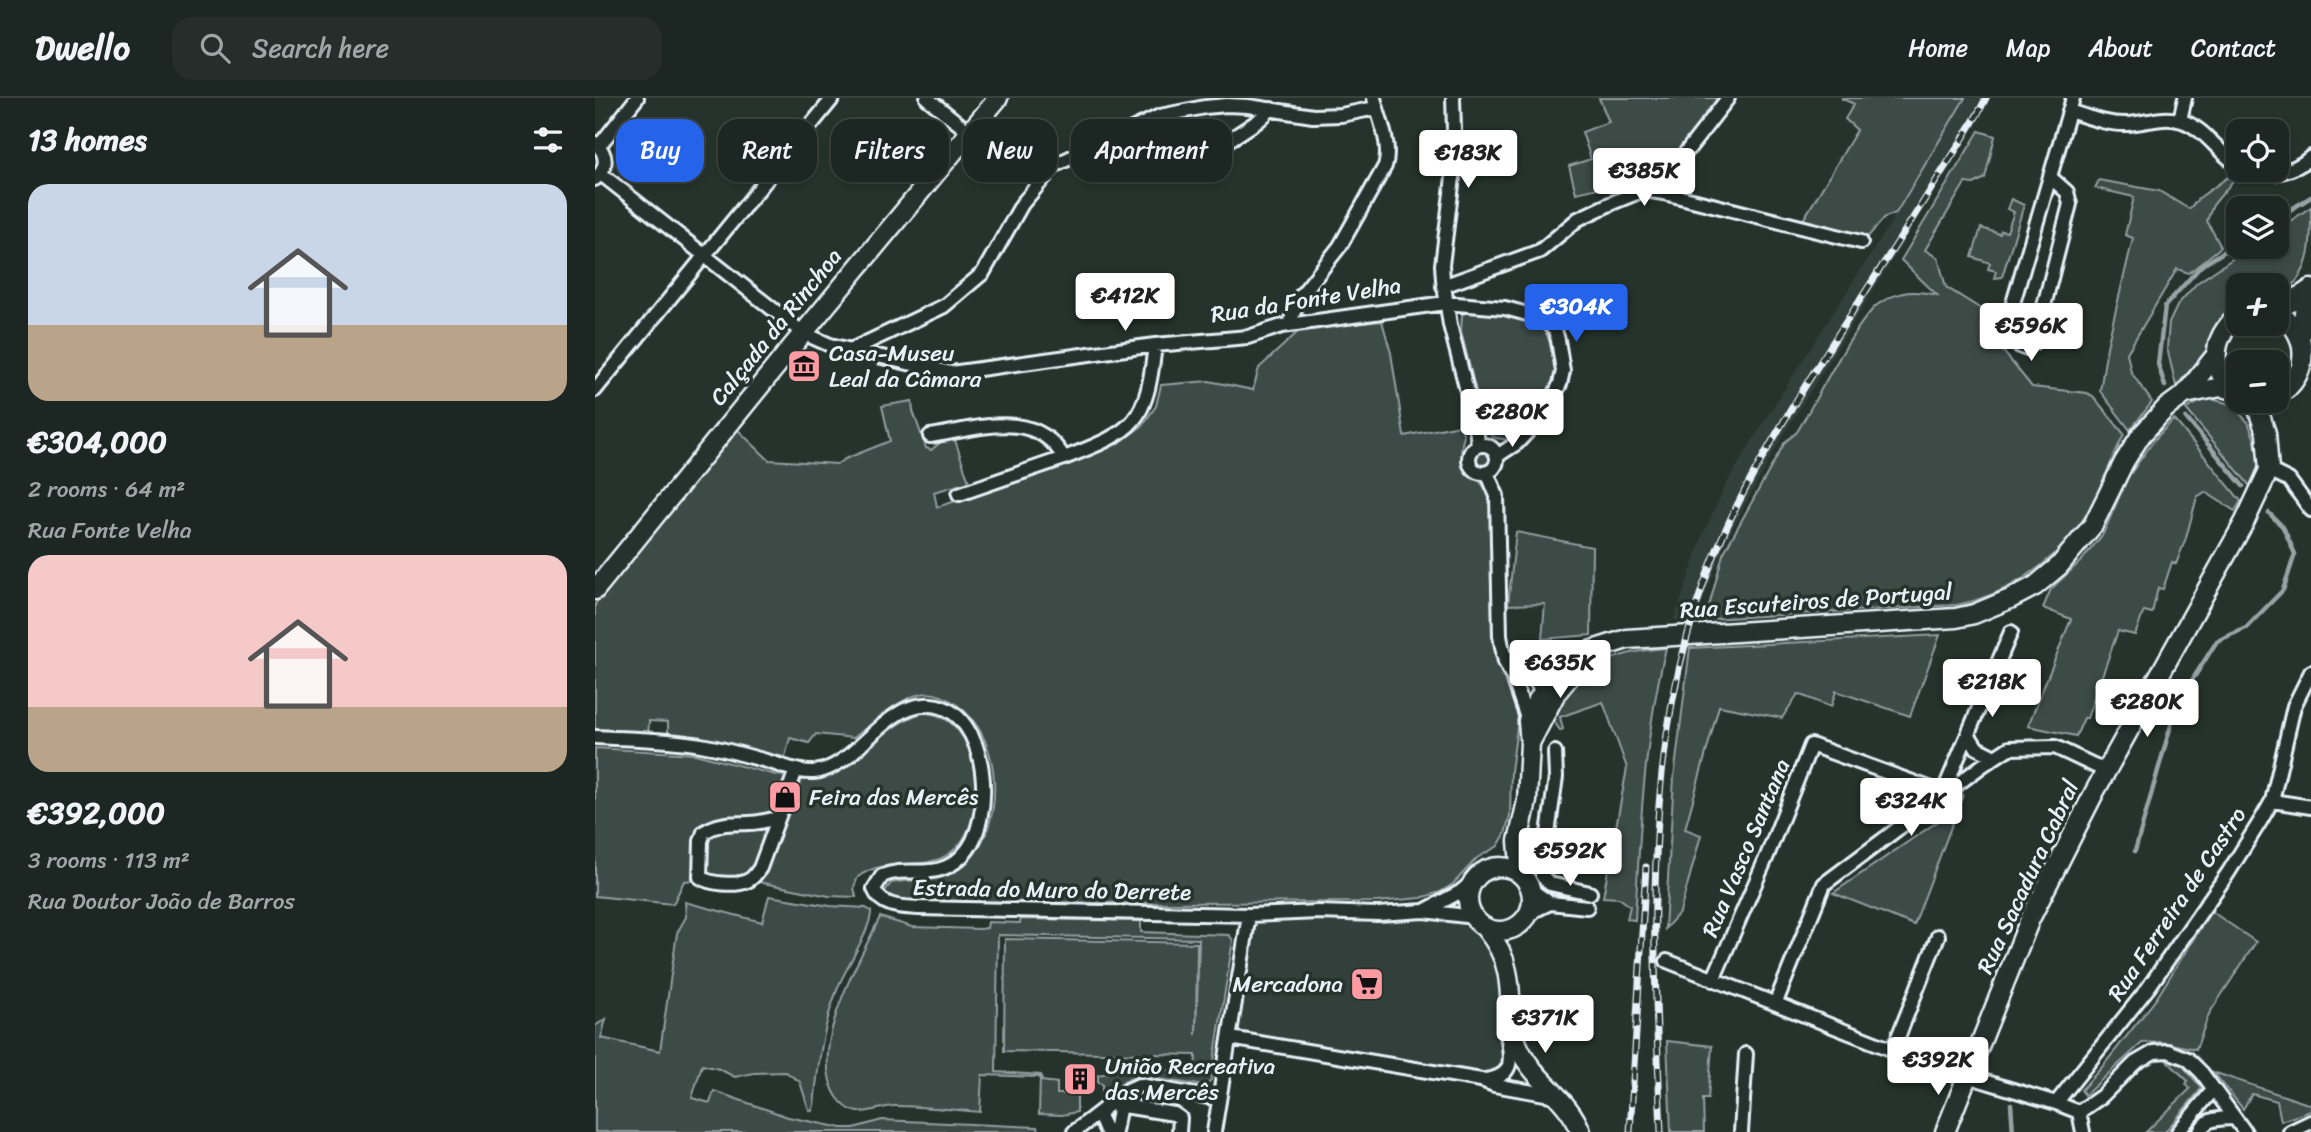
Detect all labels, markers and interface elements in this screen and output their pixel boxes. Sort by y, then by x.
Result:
search box [172,17,662,80]
text: Dwello [35,19,130,77]
text: Search here [252,25,389,71]
text: Home [1908,27,1968,69]
text: Map [2006,27,2050,69]
text: About [2088,27,2153,69]
text: Contact [2191,27,2276,69]
icon: search [196,29,234,67]
text: 13 homes [28,113,147,167]
chip: Buy [616,119,704,182]
chip: Rent [718,119,817,182]
chip: Filters [831,119,949,182]
chip: New [963,119,1057,182]
chip: Apartment [1071,119,1232,182]
map controls [2226,119,2289,413]
button: locate [2226,119,2289,182]
icon: filters [529,121,567,159]
pin: €183K [1419,130,1517,190]
text: €183K [1435,132,1501,173]
pin: €385K [1595,148,1693,208]
text: €385K [1609,150,1679,191]
button: layers [2226,196,2289,259]
icon: home [235,230,361,356]
street label: Calçada da Rinchoa [699,239,853,415]
street label: Rua da Fonte Velha [1208,265,1404,335]
button: + [2226,273,2289,336]
pin: €412K [1076,274,1174,333]
text: €412K [1092,275,1158,316]
pin: €304K [1527,285,1625,344]
text: €304K [1541,286,1611,327]
pin: €596K [1982,303,2080,363]
text: €596K [1996,305,2066,346]
place label: Casa-Museu Leal da Câmara [829,333,982,400]
museum icon: Casa-Museu Leal da Câmara [785,347,823,385]
button: − [2226,350,2289,413]
pin: €280K [1463,390,1561,449]
text: €280K [1477,391,1547,432]
text: €304,000 [28,415,167,469]
text: 2 rooms · 64 m² [28,469,185,510]
text: Rua Fonte Velha [28,510,192,551]
street label: Rua Escuteiros de Portugal [1678,571,1954,631]
icon: home [235,601,361,727]
pin: €635K [1511,640,1609,700]
text: €635K [1526,642,1595,683]
pin: €218K [1943,660,2041,719]
text: €218K [1959,661,2025,702]
pin: €280K [2098,680,2196,739]
text: €280K [2112,681,2182,722]
street label: Rua Vasco Santana [1690,752,1802,944]
street label: Rua Sacadura Cabral [1965,773,2091,981]
place label: Feira das Mercês [809,777,979,818]
shop icon: Feira das Mercês [766,778,804,816]
pin: €324K [1862,778,1960,838]
text: €324K [1876,780,1946,821]
text: €392,000 [28,786,165,840]
street label: Rua Ferreira de Castro [2096,798,2258,1010]
pin: €592K [1521,828,1619,888]
text: €592K [1535,830,1605,871]
text: 3 rooms · 113 m² [28,840,190,881]
street label: Estrada do Muro do Derrete [912,867,1192,913]
text: Rua Doutor João de Barros [28,881,295,922]
place label: Mercadona [1233,964,1343,1005]
supermarket icon: Mercadona [1348,965,1386,1003]
pin: €371K [1496,996,1594,1055]
text: €371K [1513,997,1577,1038]
pin: €392K [1889,1038,1987,1097]
text: €392K [1903,1039,1973,1080]
place label: União Recreativa das Mercês [1105,1046,1275,1113]
building icon: União Recreativa das Mercês [1061,1060,1099,1098]

